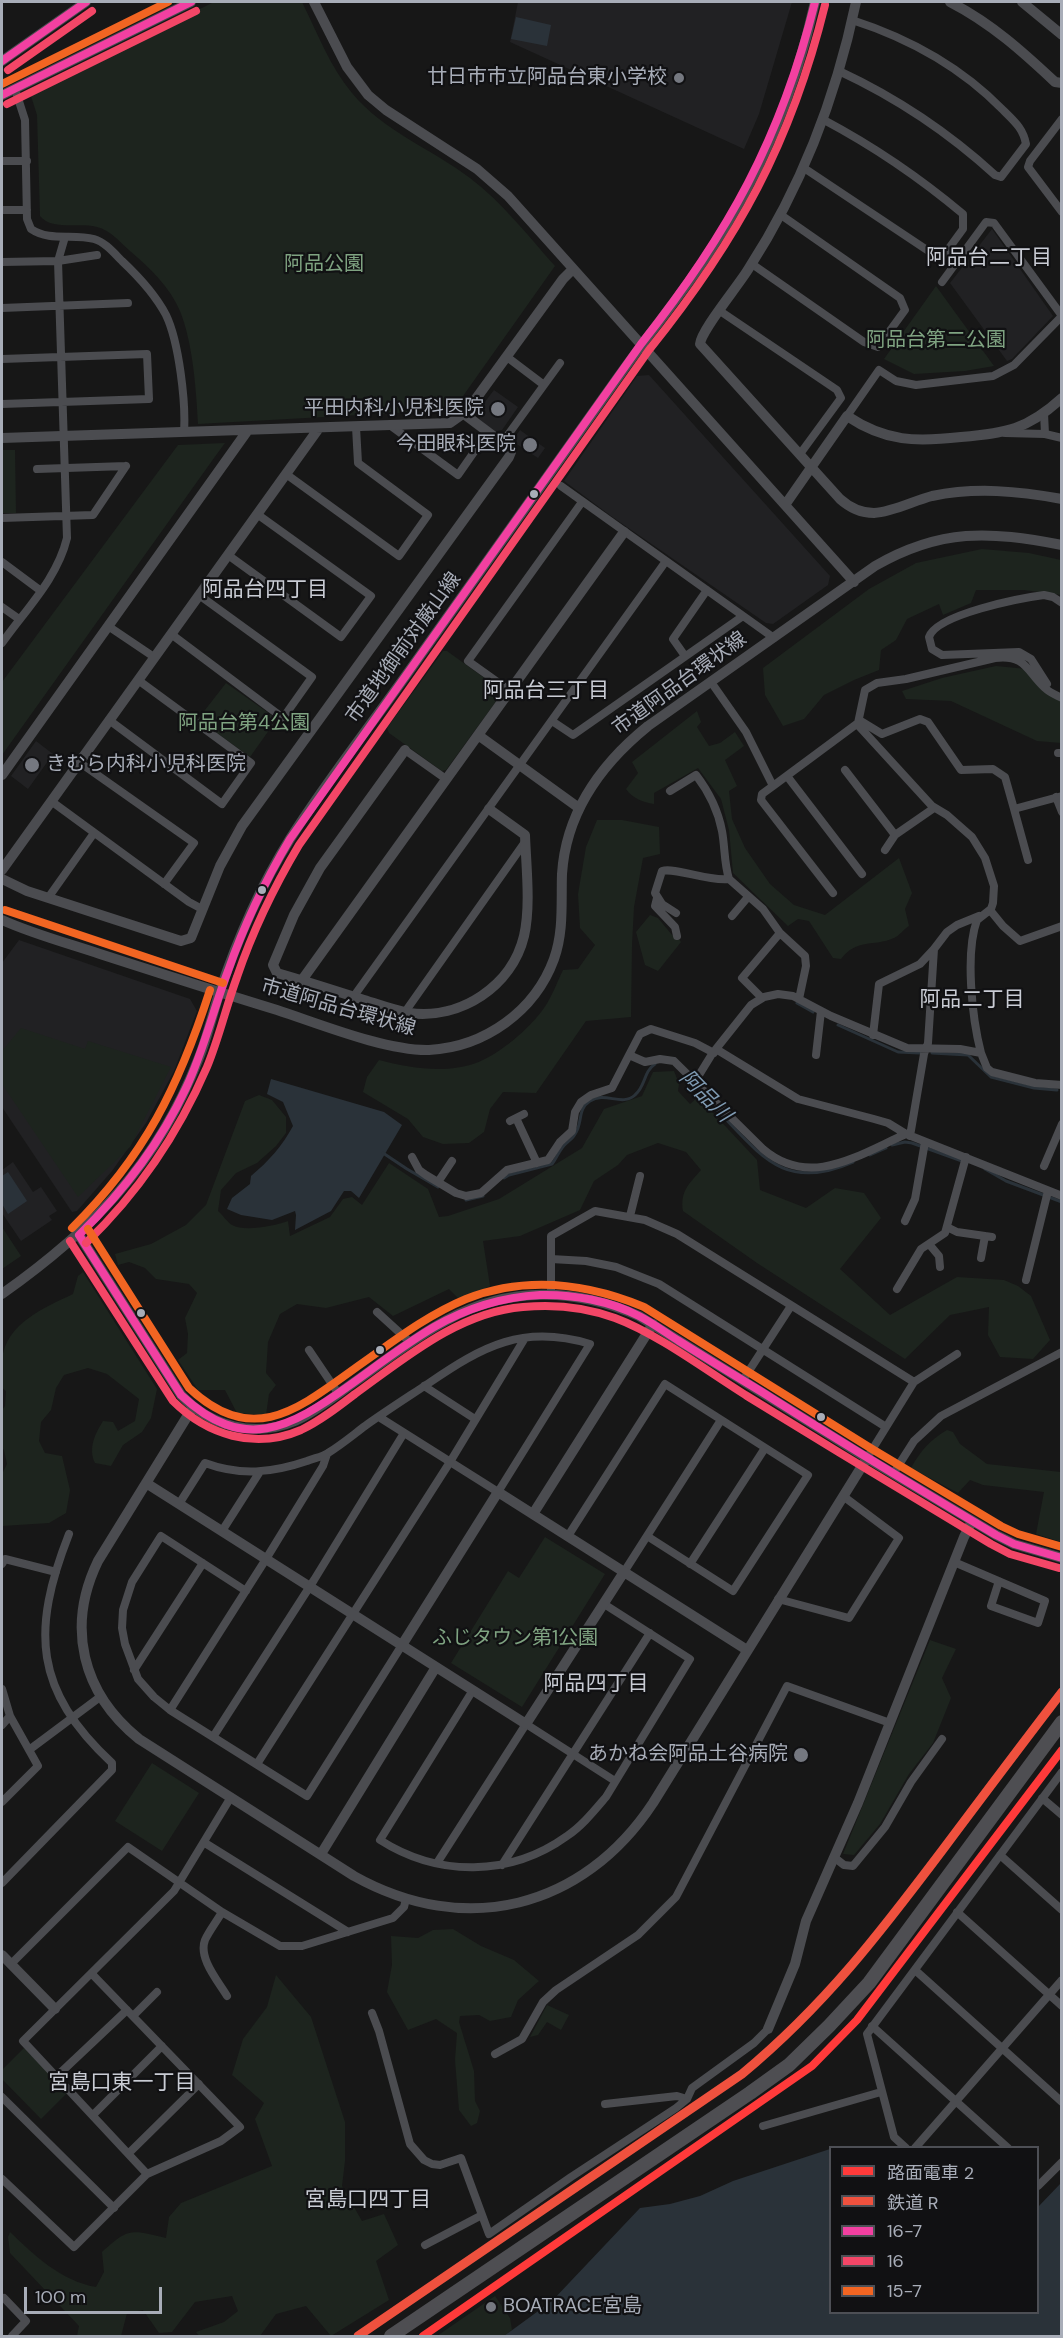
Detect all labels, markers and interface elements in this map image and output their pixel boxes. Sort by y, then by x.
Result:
place label: 廿日市市立阿品台東小学校 [427,66,667,90]
marker: 廿日市市立阿品台東小学校 [672,71,686,85]
district label: 阿品台二丁目 [926,245,1052,271]
park label: 阿品公園 [284,253,364,277]
park label: 阿品台第二公園 [866,329,1006,353]
place label: 平田内科小児科医院 [304,397,484,421]
marker: 平田内科小児科医院 [489,400,507,418]
place label: 今田眼科医院 [396,433,516,457]
marker: 今田眼科医院 [521,436,539,454]
unlabelled marker [528,488,540,500]
street label: 市道地御前対厳山線 [341,568,467,728]
district label: 阿品台四丁目 [202,577,328,603]
street label: 市道阿品台環状線 [608,627,752,741]
district label: 阿品台三丁目 [483,678,609,704]
park label: 阿品台第4公園 [178,712,310,736]
place label: きむら内科小児科医院 [46,753,246,777]
marker: きむら内科小児科医院 [23,756,41,774]
unlabelled marker [256,884,268,896]
street label: 市道阿品台環状線 [258,974,418,1042]
district label: 阿品二丁目 [920,987,1024,1013]
water label: 阿品川 [674,1066,736,1128]
unlabelled marker [135,1307,147,1319]
unlabelled marker [374,1344,386,1356]
unlabelled marker [815,1411,827,1423]
park label: ふじタウン第1公園 [432,1627,598,1651]
district label: 阿品四丁目 [544,1671,648,1697]
place label: あかね会阿品土谷病院 [588,1743,788,1767]
marker: あかね会阿品土谷病院 [792,1746,810,1764]
district label: 宮島口東一丁目 [49,2070,195,2096]
legend [829,2146,1039,2314]
text: 路面電車 2 [887,2161,974,2185]
district label: 宮島口四丁目 [305,2187,431,2213]
text: 鉄道 R [887,2191,938,2215]
text: 16-7 [887,2219,922,2243]
text: 16 [887,2249,904,2273]
scale bar [27,2275,165,2313]
text: 15-7 [887,2279,922,2303]
text: 100 m [35,2285,86,2309]
place label: BOATRACE宮島 [503,2295,642,2319]
marker: BOATRACE宮島 [484,2300,498,2314]

